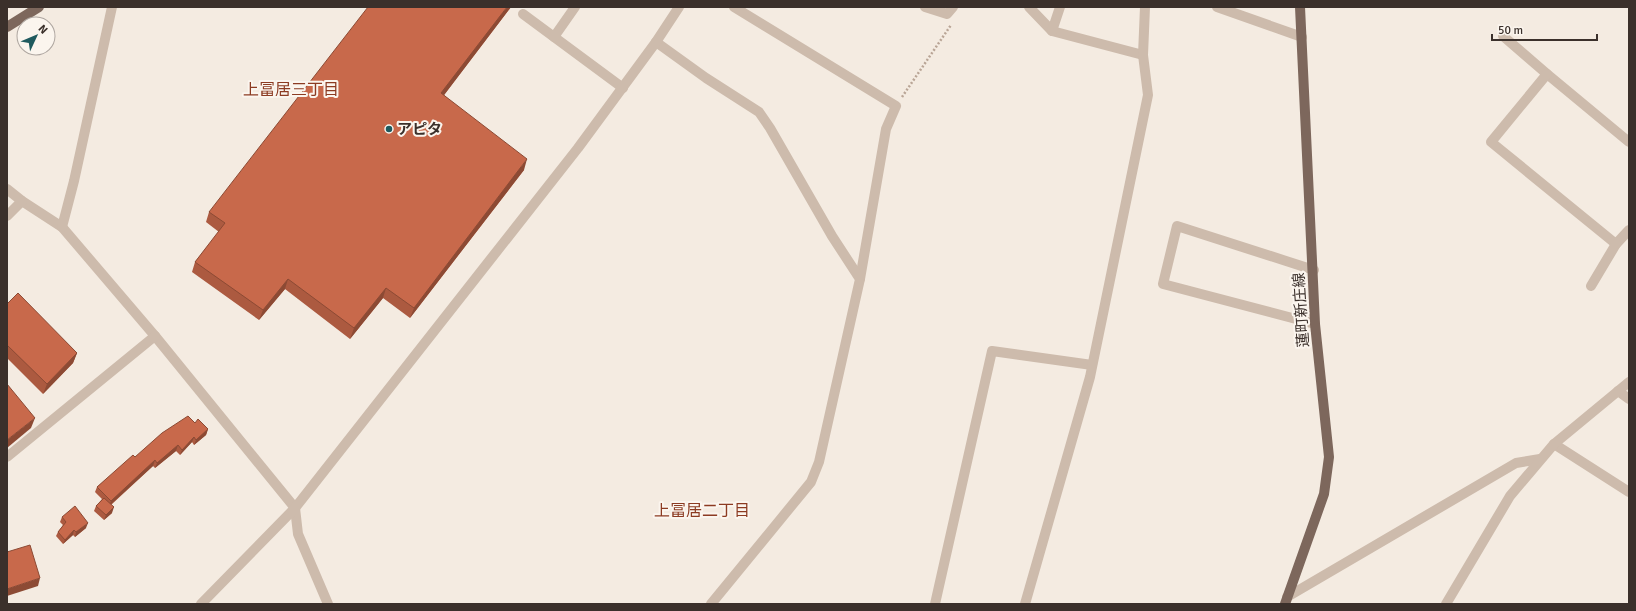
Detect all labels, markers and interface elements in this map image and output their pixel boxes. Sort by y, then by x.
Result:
north arrow [16,16,56,56]
scale bar [1492,16,1597,42]
text: N [35,22,50,37]
text: 50 m [1498,23,1523,38]
district label: 上冨居三丁目 [243,80,339,100]
place label: アピタ [397,120,442,138]
marker: アピタ [384,124,394,134]
street label: 蓮町新庄線 [1289,272,1313,348]
district label: 上冨居二丁目 [654,501,750,521]

